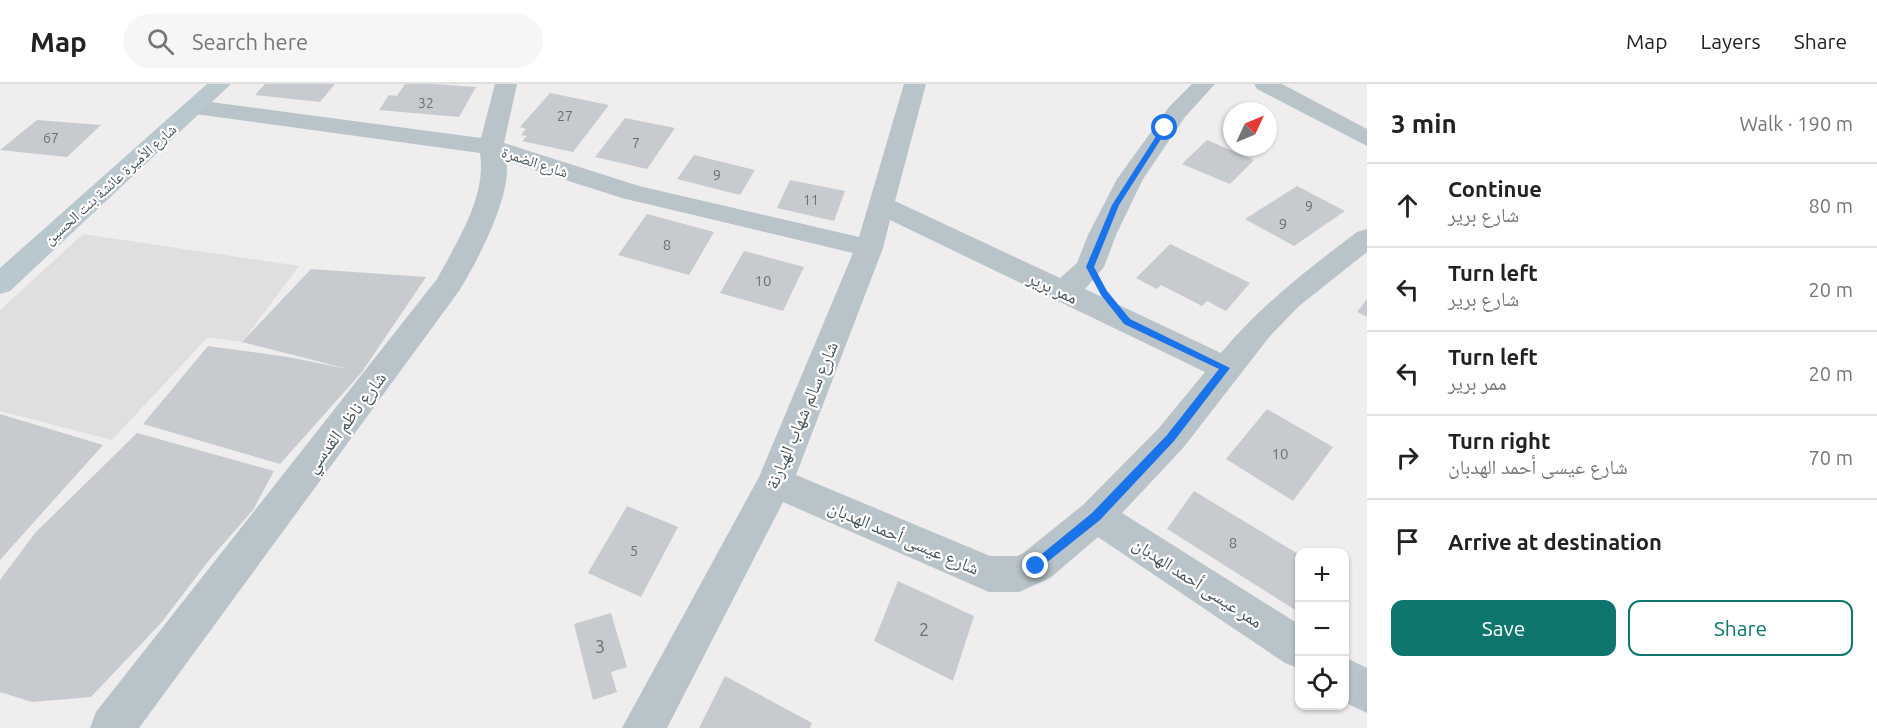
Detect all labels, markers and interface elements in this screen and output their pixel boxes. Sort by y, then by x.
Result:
search box [123,14,543,68]
icon: search [144,25,177,58]
text: Map [30,26,87,57]
text: Search here [192,29,308,54]
text: Map [1626,29,1667,53]
text: Layers [1700,29,1761,53]
text: Share [1794,29,1847,53]
house number: 32 [418,95,434,111]
north arrow [1223,102,1277,156]
house number: 27 [557,108,573,124]
text: 3 min [1391,109,1457,138]
text: Walk · 190 m [1740,112,1853,135]
route start [1151,114,1177,140]
street label: شارع الأميرة عائشة بنت الحسين [40,120,181,249]
house number: 67 [43,130,59,146]
house number: 7 [632,135,640,151]
street label: شارع الضمرة [499,143,570,183]
house number: 9 [713,167,721,183]
text: Continue [1448,176,1542,201]
icon: ahead [1391,189,1424,222]
house number: 11 [803,192,819,208]
text: 80 m [1809,194,1853,217]
house number: 9 [1305,198,1313,214]
text: شارع برير [1448,203,1519,226]
house number: 9 [1279,215,1287,232]
house number: 8 [663,236,671,253]
text: Turn left [1448,260,1538,285]
street label: ممر برير [1023,266,1081,309]
house number: 10 [755,272,771,289]
icon: left [1391,273,1424,306]
text: 20 m [1809,278,1853,301]
text: شارع برير [1448,287,1519,310]
street label: شارع سالم شهاب الهبارنة [761,338,844,493]
text: Turn left [1448,344,1538,369]
icon: left [1391,357,1424,390]
text: 20 m [1809,362,1853,385]
street label: شارع ناظم القدسي [301,368,394,480]
text: ممر برير [1448,371,1507,394]
text: Turn right [1448,428,1550,453]
icon: right [1391,441,1424,474]
house number: 10 [1272,445,1288,462]
text: 70 m [1809,446,1853,469]
text: شارع عيسى أحمد الهدبان [1448,455,1628,478]
street label: شارع عيسى أحمد الهدبان [825,496,982,580]
icon: arrive [1391,525,1424,558]
text: Arrive at destination [1448,529,1662,554]
street label: ممر عيسى أحمد الهدبان [1128,533,1267,633]
house number: 8 [1229,534,1237,551]
house number: 5 [630,542,638,559]
map controls [1295,548,1349,710]
button: + [1295,548,1349,602]
route end [1022,552,1048,578]
button: Save [1391,600,1616,656]
button: Share [1628,600,1853,656]
button: − [1295,602,1349,656]
house number: 2 [919,619,929,639]
house number: 3 [595,636,605,656]
button: locate [1295,656,1349,710]

